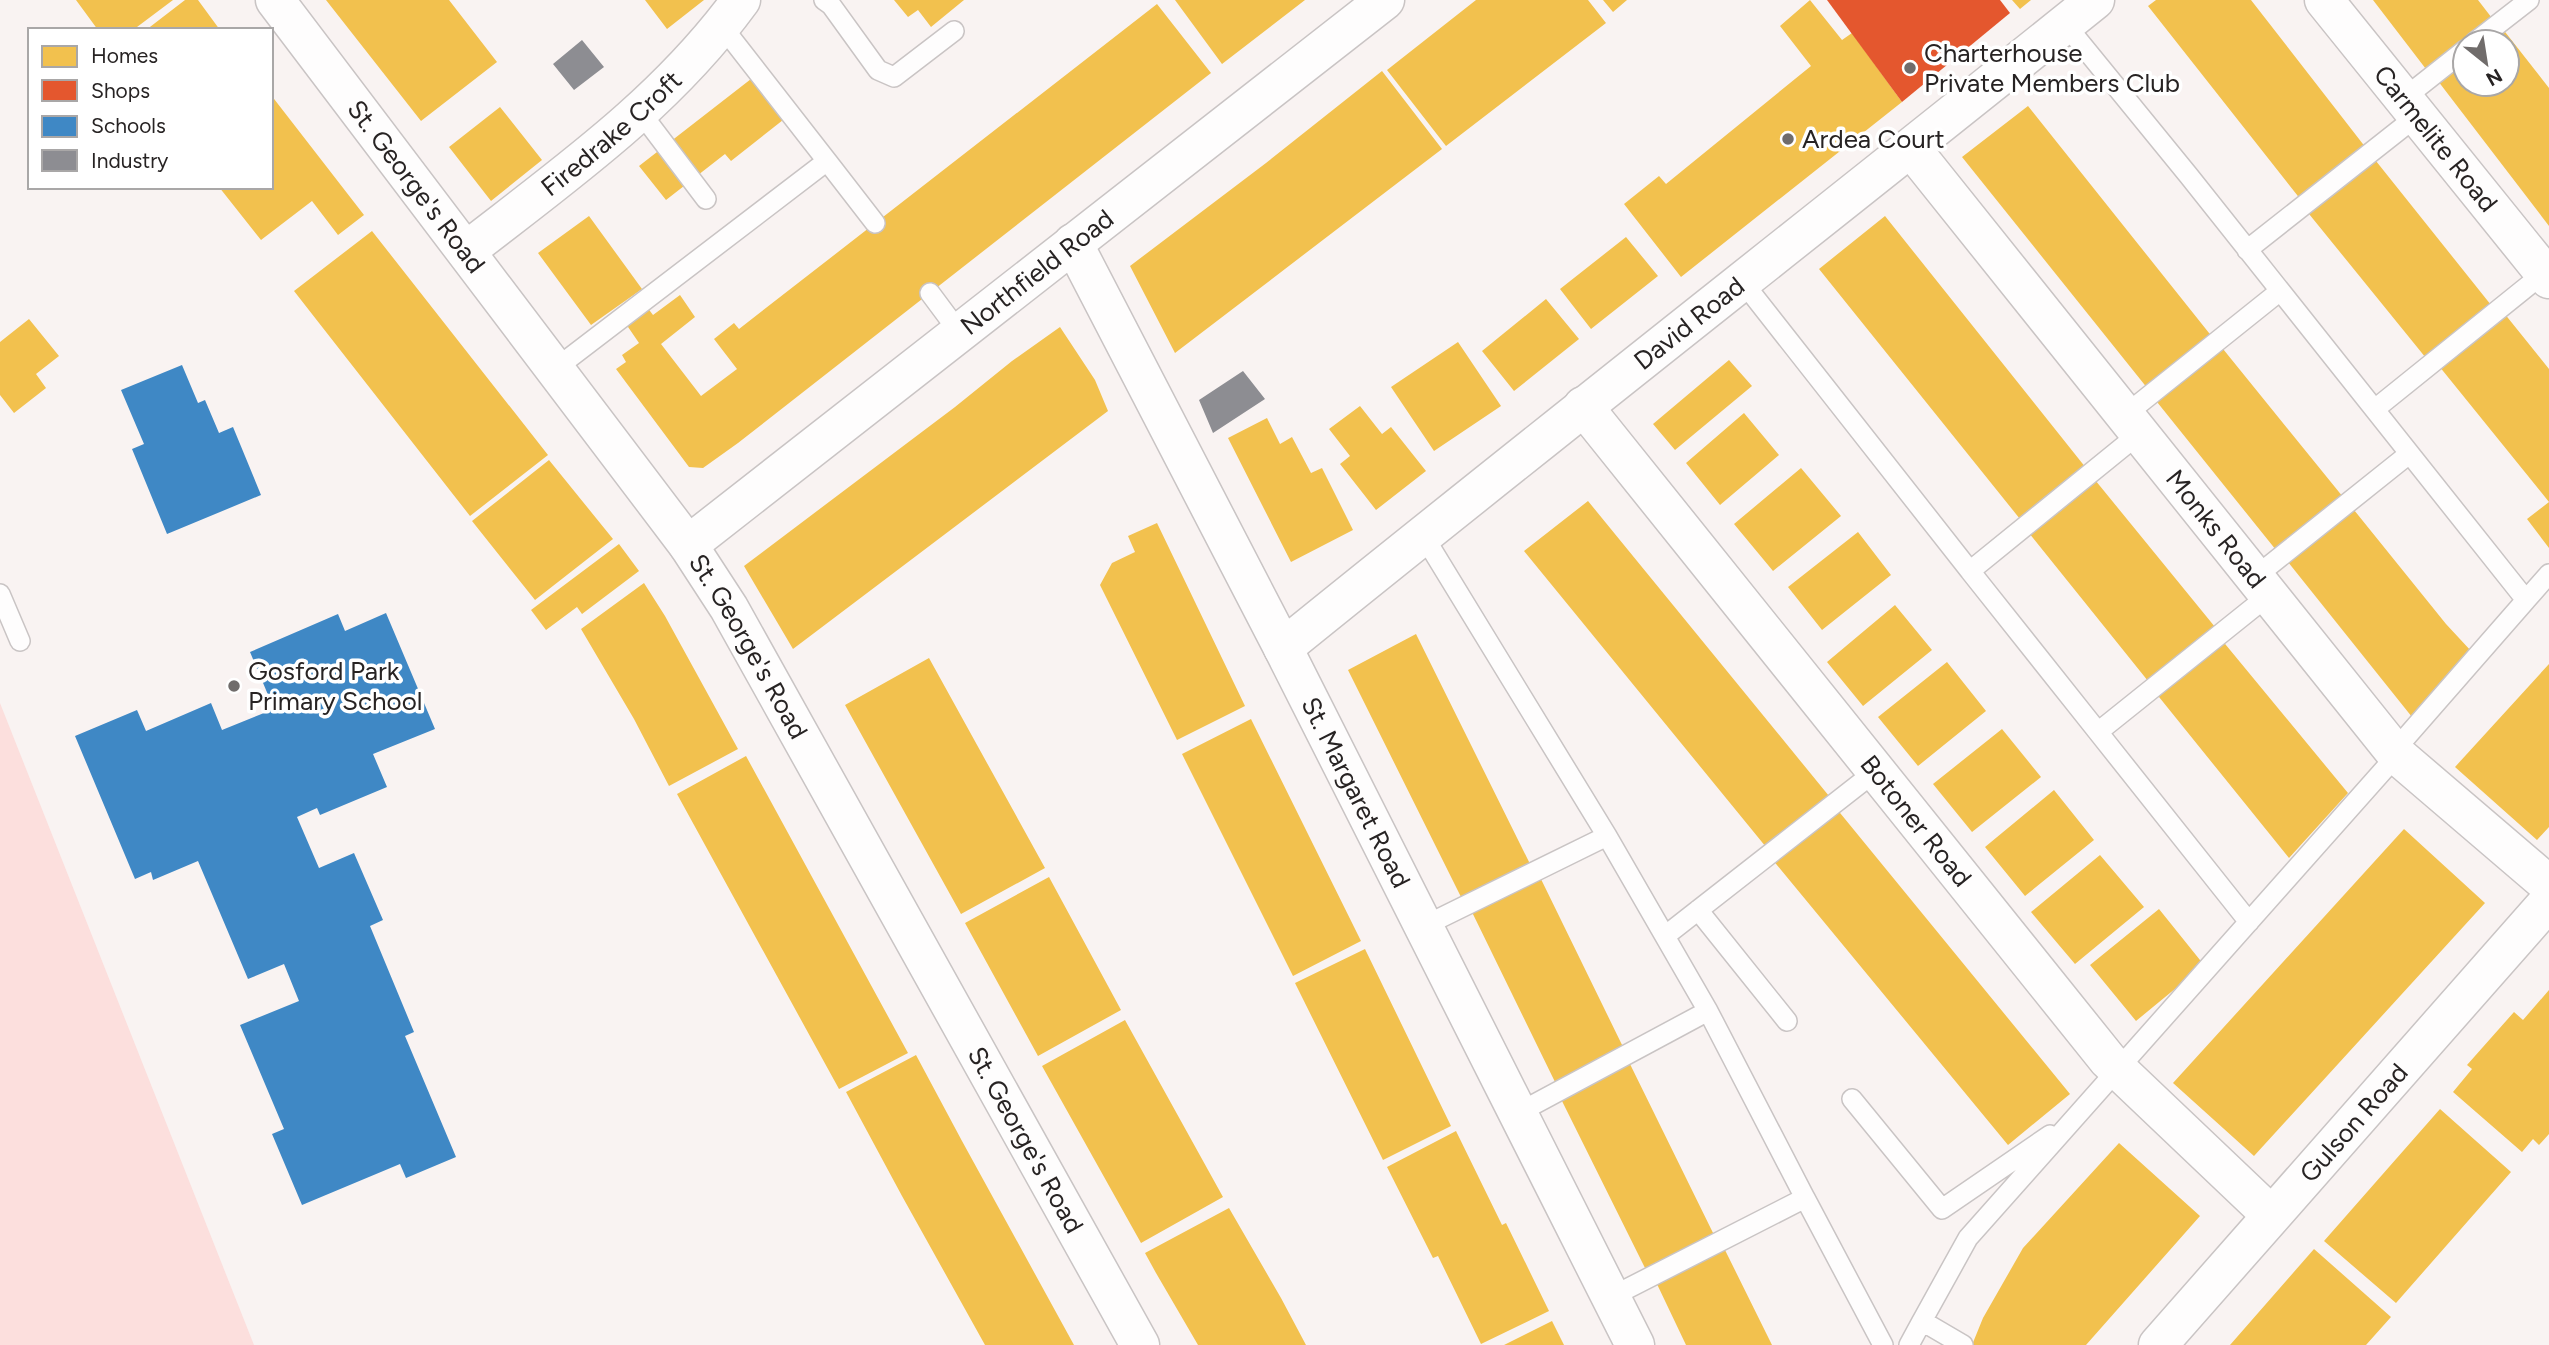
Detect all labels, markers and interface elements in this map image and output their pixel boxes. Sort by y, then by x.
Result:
legend [28,28,273,189]
north arrow [2451,28,2521,98]
place label: Charterhouse Private Members Club [1924,37,2180,99]
text: Homes [91,43,158,68]
street label: Carmelite Road [2367,59,2504,218]
marker: Charterhouse Private Members Club [1902,60,1918,76]
street label: Firedrake Croft [535,64,688,203]
text: N [2482,64,2506,91]
text: Shops [91,78,150,103]
street label: St. George's Road [341,94,492,279]
text: Schools [91,113,166,138]
place label: Ardea Court [1802,123,1945,155]
marker: Ardea Court [1780,131,1796,147]
text: Industry [91,148,168,173]
street label: Northfield Road [954,202,1120,342]
street label: David Road [1627,270,1751,377]
street label: Monks Road [2159,463,2273,595]
street label: St. George's Road [682,548,815,744]
place label: Gosford Park Primary School [248,655,422,717]
marker: Gosford Park Primary School [226,678,242,694]
street label: St. Margaret Road [1294,692,1417,893]
street label: Botoner Road [1854,749,1978,893]
street label: St. George's Road [961,1041,1090,1239]
street label: Gulson Road [2293,1057,2415,1189]

